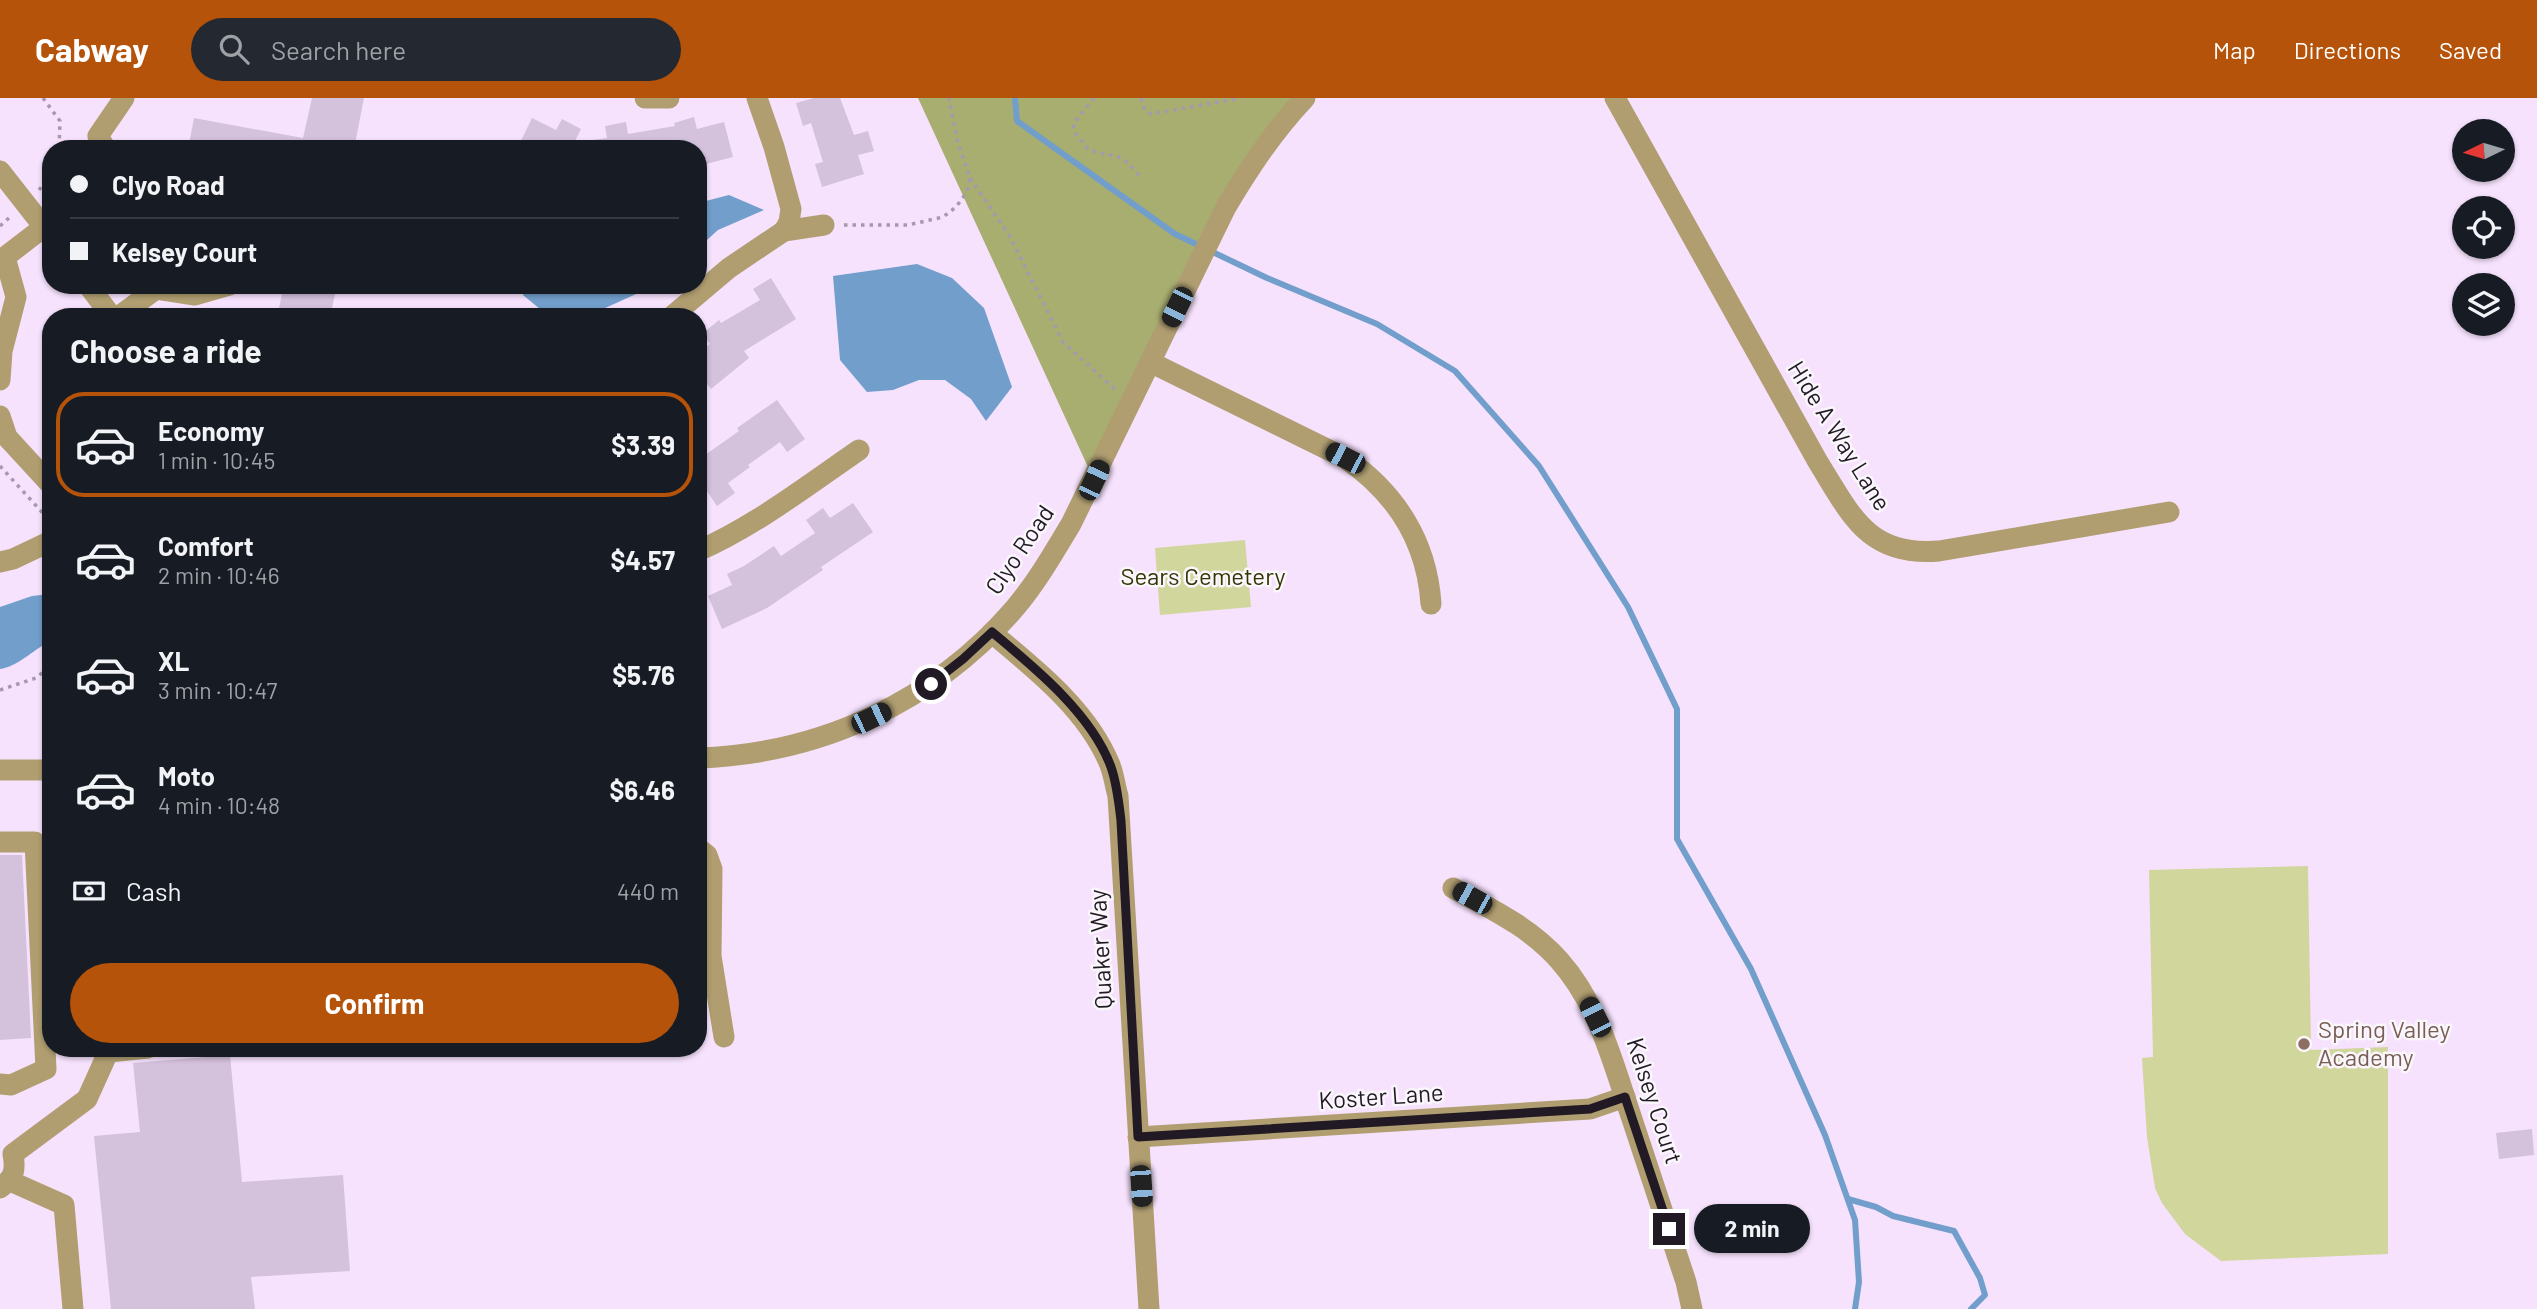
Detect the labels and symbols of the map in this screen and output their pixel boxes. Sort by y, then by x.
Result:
north arrow [2452,119,2515,182]
car [1159,284,1196,330]
street label: Hide A Way Lane [1783,355,1898,516]
car [1322,439,1369,477]
car [1076,457,1113,503]
street label: Clyo Road [978,499,1059,599]
park label: Sears Cemetery [1120,561,1286,590]
route start [915,668,947,700]
car [848,699,895,737]
car [1449,879,1496,917]
street label: Quaker Way [1082,888,1117,1010]
car [1577,994,1614,1040]
place label: Spring Valley Academy [2318,1014,2451,1071]
street label: Kelsey Court [1621,1034,1689,1167]
marker: Spring Valley Academy [2296,1036,2312,1052]
street label: Koster Lane [1317,1077,1444,1114]
car [1130,1164,1153,1208]
callout: 2 min [1694,1204,1809,1254]
route end [1653,1213,1685,1245]

